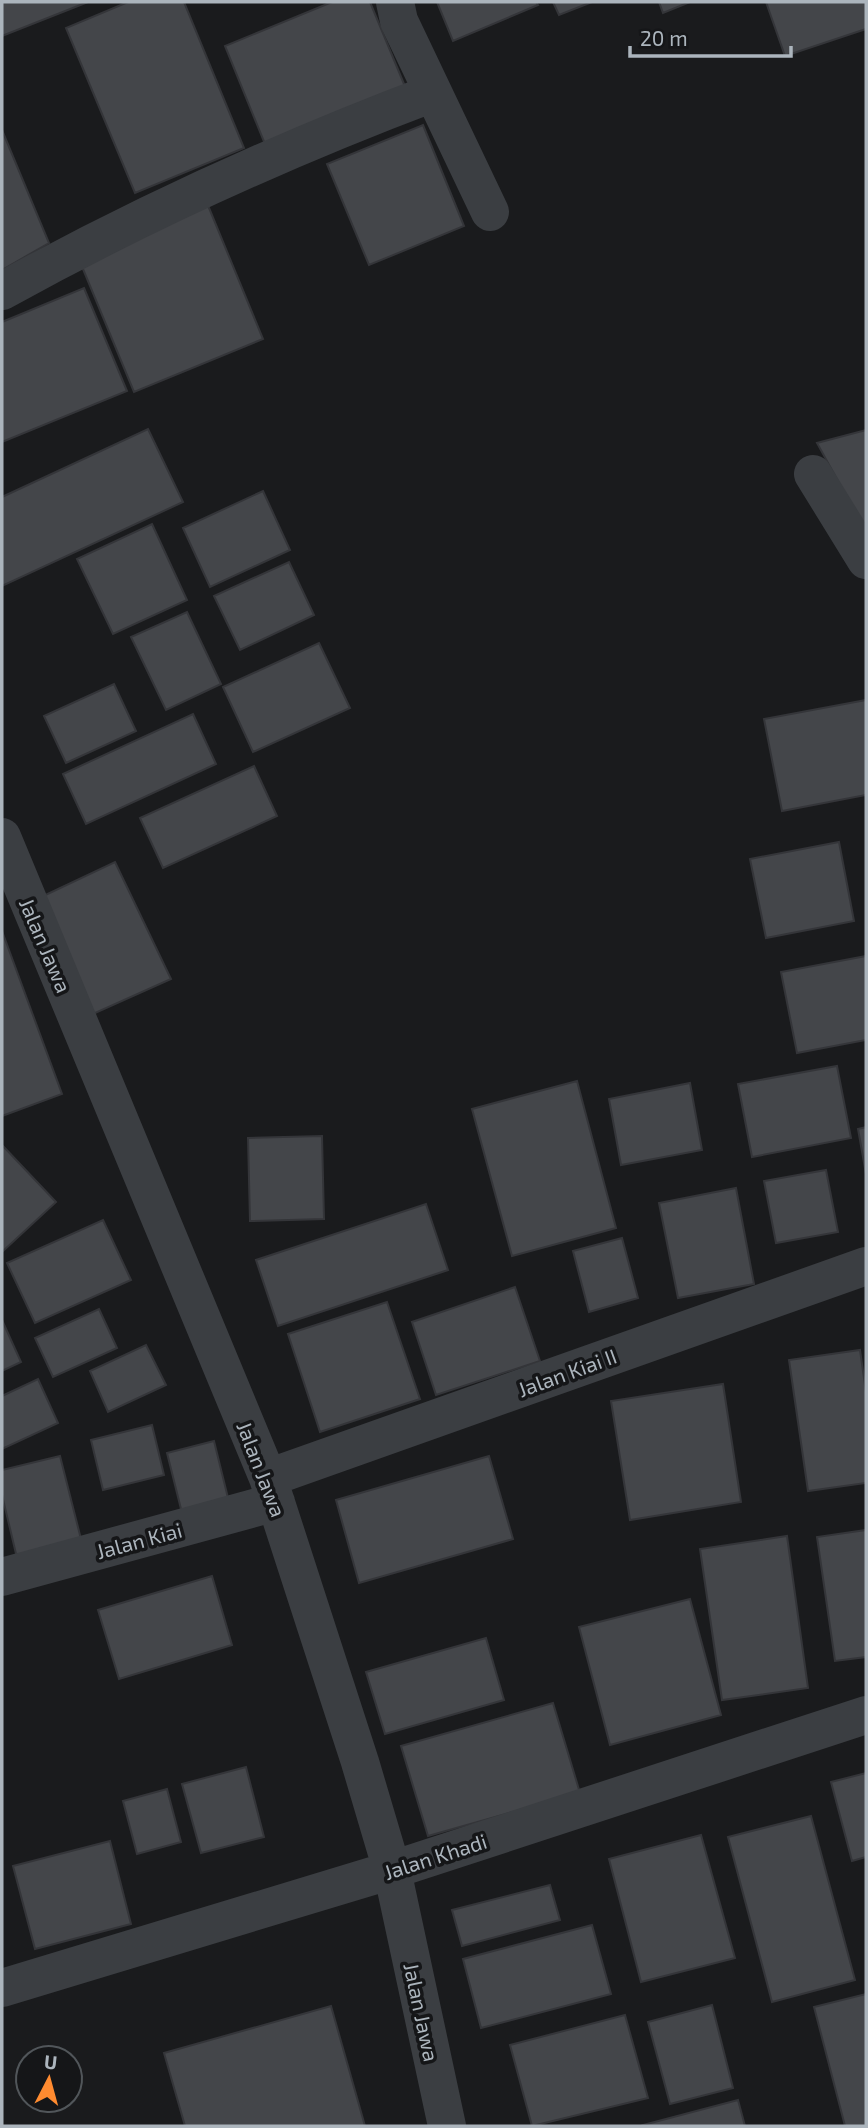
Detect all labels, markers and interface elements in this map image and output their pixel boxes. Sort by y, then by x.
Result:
scale bar [630,14,791,58]
text: 20 m [640,25,688,50]
street label: Jalan Jawa [15,894,77,996]
street label: Jalan Kiai II [514,1343,620,1401]
street label: Jalan Jawa [232,1418,292,1520]
street label: Jalan Kiai [93,1517,185,1563]
street label: Jalan Khadi [380,1828,490,1884]
street label: Jalan Jawa [399,1960,445,2064]
north arrow [14,2044,84,2114]
text: U [43,2049,59,2074]

